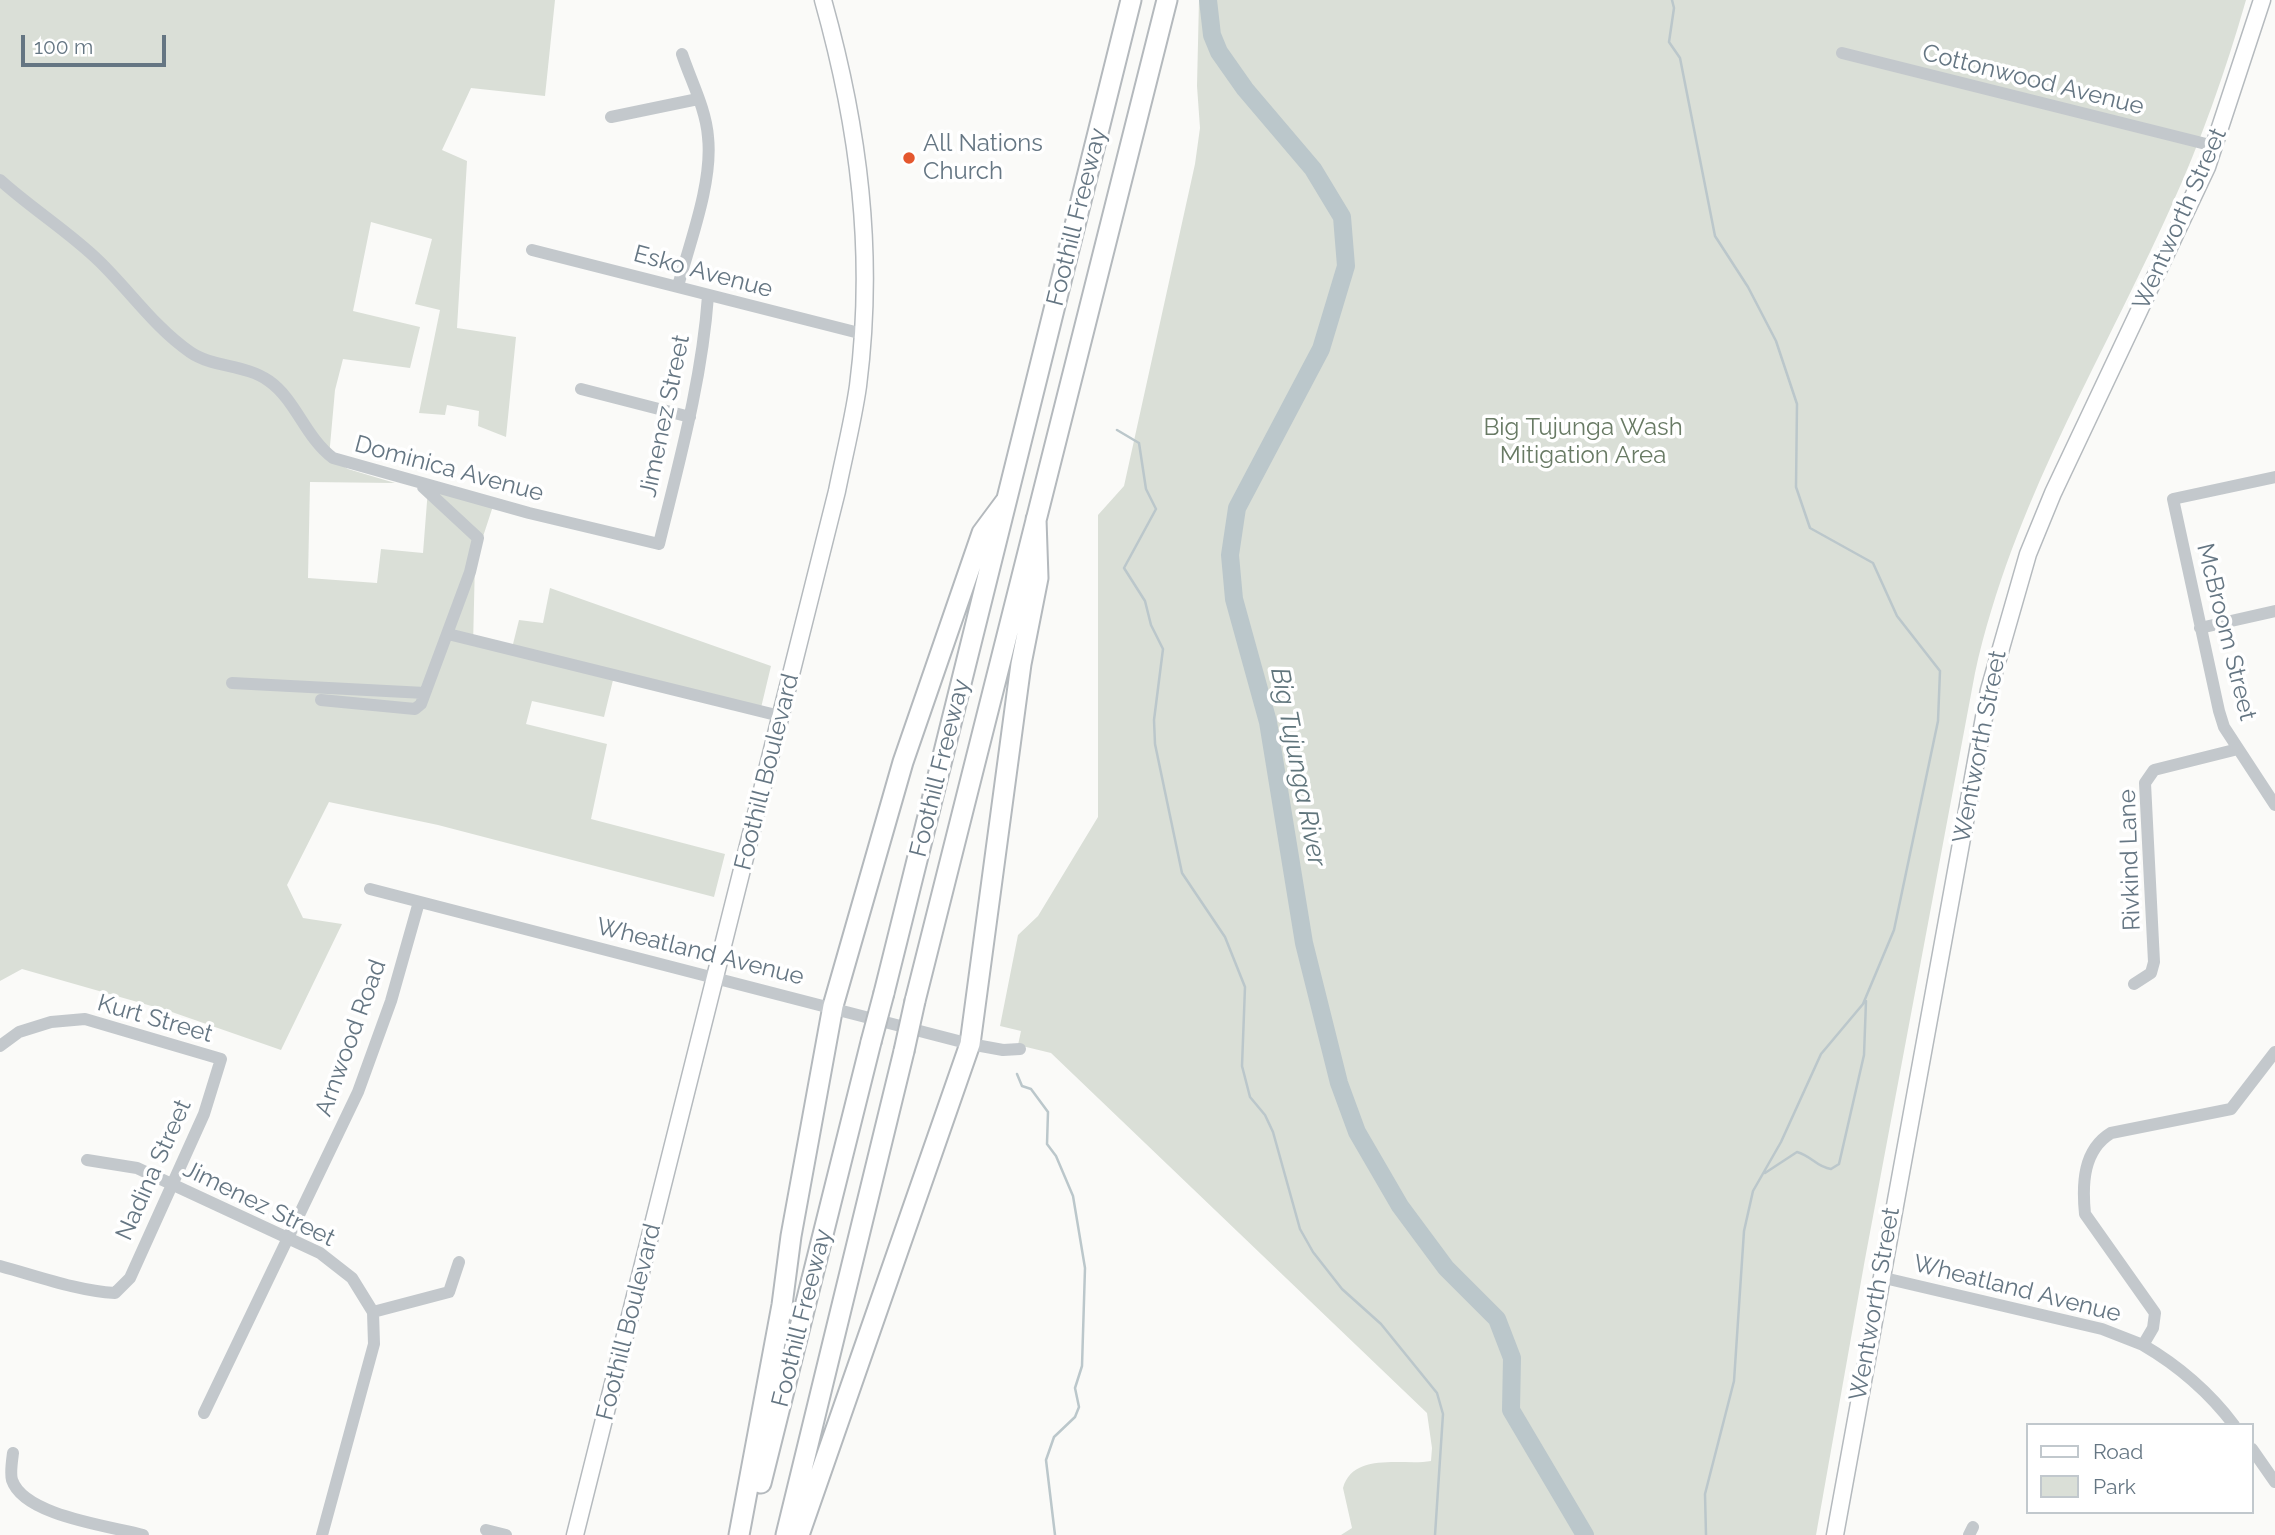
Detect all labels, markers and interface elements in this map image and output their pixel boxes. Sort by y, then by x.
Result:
scale bar [24,21,170,65]
text: 100 m [34,34,93,59]
street label: Cottonwood Avenue [1919,39,2147,121]
street label: Wentworth Street [2127,124,2233,314]
street label: Foothill Freeway [1041,125,1113,309]
place label: All Nations Church [923,130,1043,186]
marker: All Nations Church [901,150,917,166]
street label: Esko Avenue [630,240,776,304]
street label: Jimenez Street [634,332,696,500]
park label: Big Tujunga Wash Mitigation Area [1483,414,1683,470]
street label: Dominica Avenue [351,430,547,508]
street label: McBroom Street [2190,541,2262,723]
street label: Wentworth Street [1947,648,2013,846]
water label: Big Tujunga River [1263,665,1333,869]
street label: Foothill Boulevard [729,671,805,873]
street label: Foothill Freeway [904,676,976,860]
street label: Rivkind Lane [2113,789,2147,931]
street label: Wheatland Avenue [593,912,807,992]
street label: Arnwood Road [309,956,393,1120]
street label: Kurt Street [94,989,216,1049]
street label: Nadina Street [110,1095,198,1245]
street label: Jimenez Street [178,1155,340,1253]
street label: Wentworth Street [1844,1205,1906,1403]
street label: Foothill Boulevard [591,1221,667,1423]
street label: Foothill Freeway [766,1226,838,1410]
street label: Wheatland Avenue [1910,1249,2124,1329]
legend [2026,1423,2254,1514]
text: Road [2093,1439,2143,1464]
text: Park [2093,1474,2136,1499]

